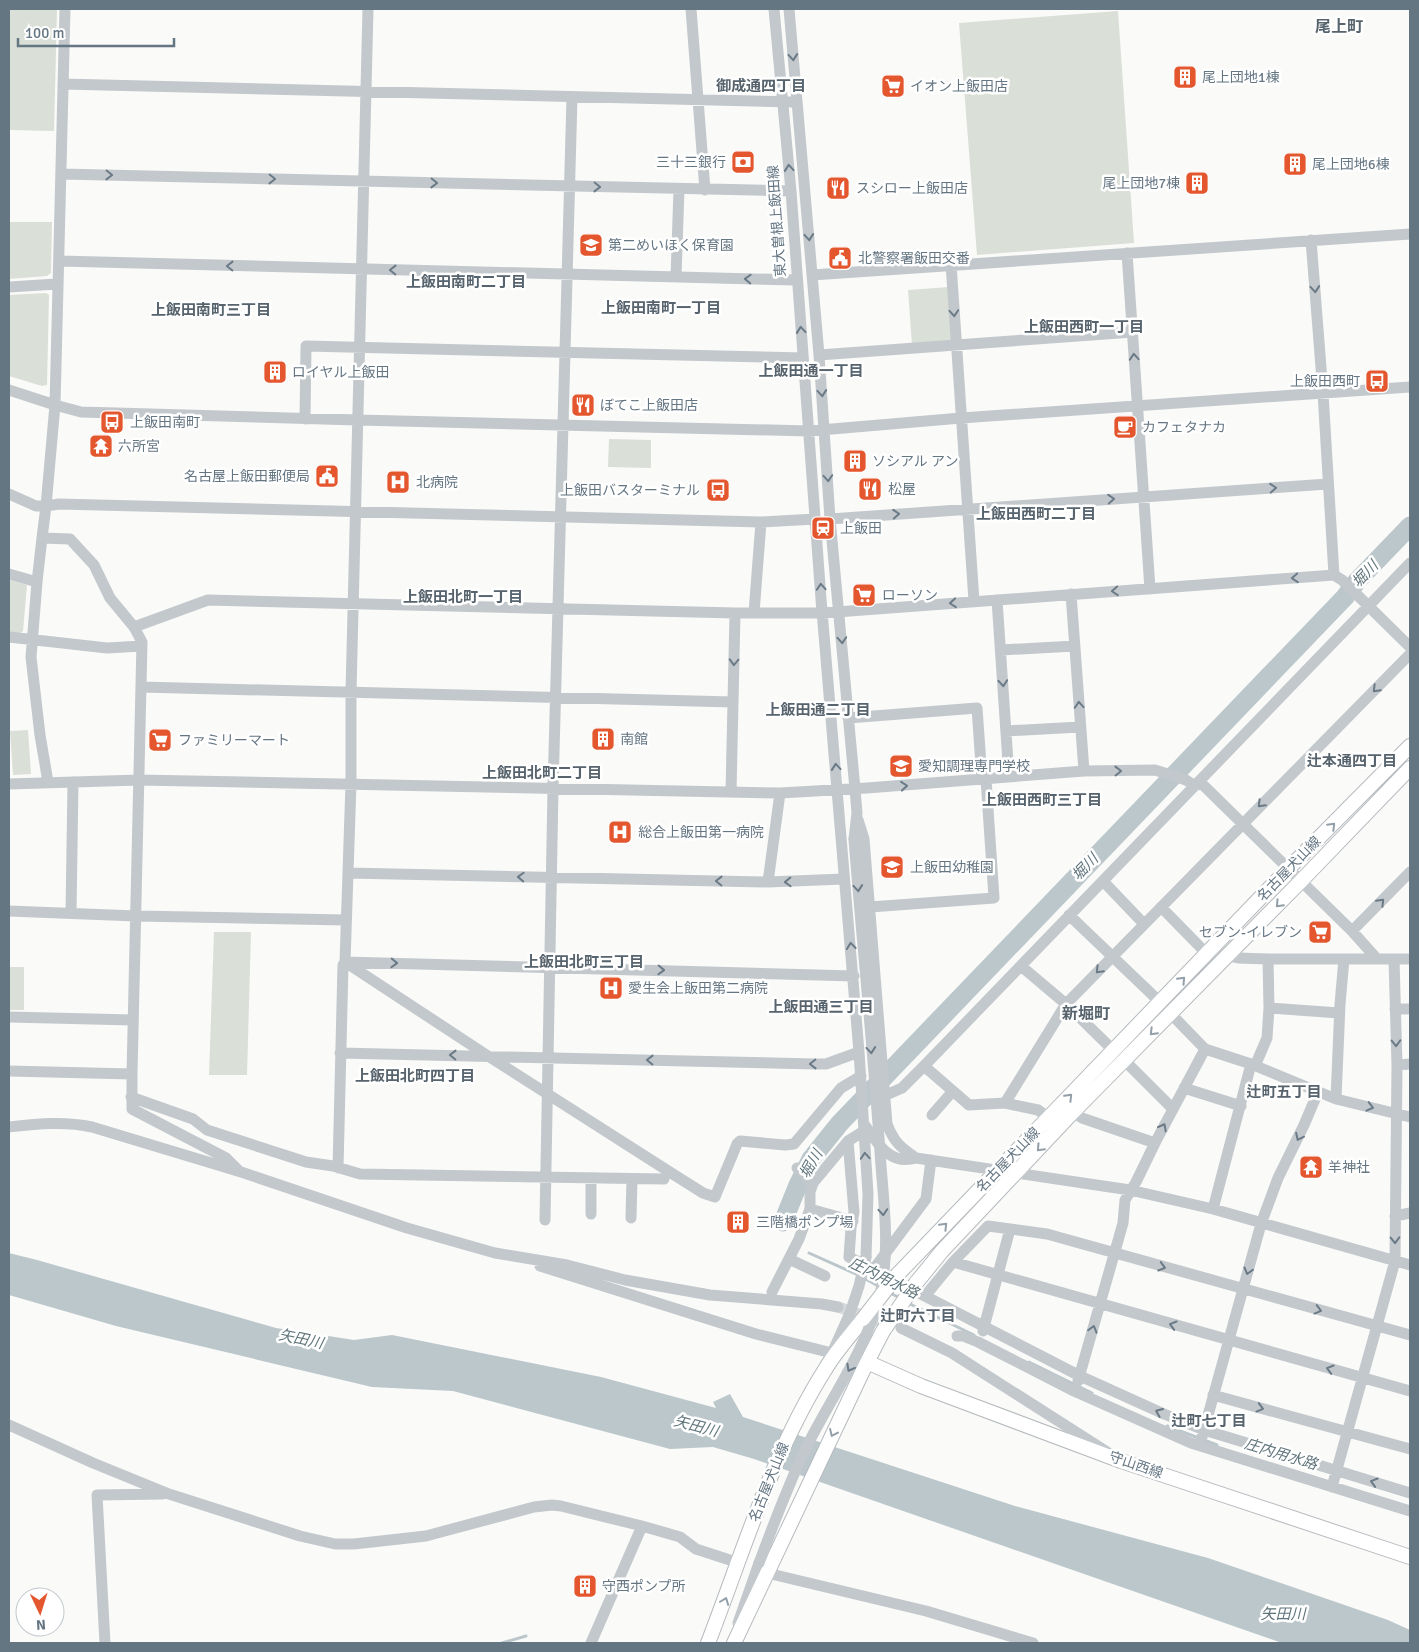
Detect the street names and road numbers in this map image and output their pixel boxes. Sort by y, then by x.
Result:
street label: 東大曽根上飯田線 [765,165,789,277]
street label: 名古屋犬山線 [1254,833,1324,905]
street label: 名古屋犬山線 [973,1124,1043,1196]
street label: 名古屋犬山線 [745,1440,793,1524]
street label: 守山西線 [1107,1448,1165,1482]

